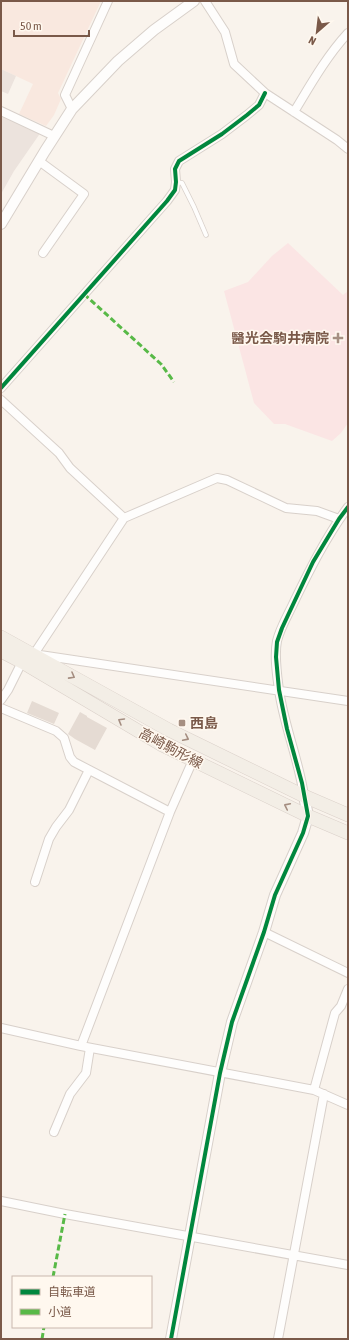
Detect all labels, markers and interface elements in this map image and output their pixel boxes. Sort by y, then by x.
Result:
scale bar [14,12,89,38]
north arrow [297,12,337,52]
text: 50 m [20,19,42,33]
text: N [307,34,318,48]
place label: 醫光会駒井病院 [231,330,329,346]
marker: 醫光会駒井病院 [332,332,344,344]
one-way arrow [68,671,75,678]
place label: 西島 [190,715,218,731]
one-way arrow [118,718,125,725]
marker: 西島 [177,718,187,728]
street label: 高崎駒形線 [136,725,206,771]
one-way arrow [182,733,189,741]
one-way arrow [283,803,291,811]
legend [12,1276,152,1328]
text: 自転車道 [48,1285,96,1299]
text: 小道 [48,1305,72,1319]

